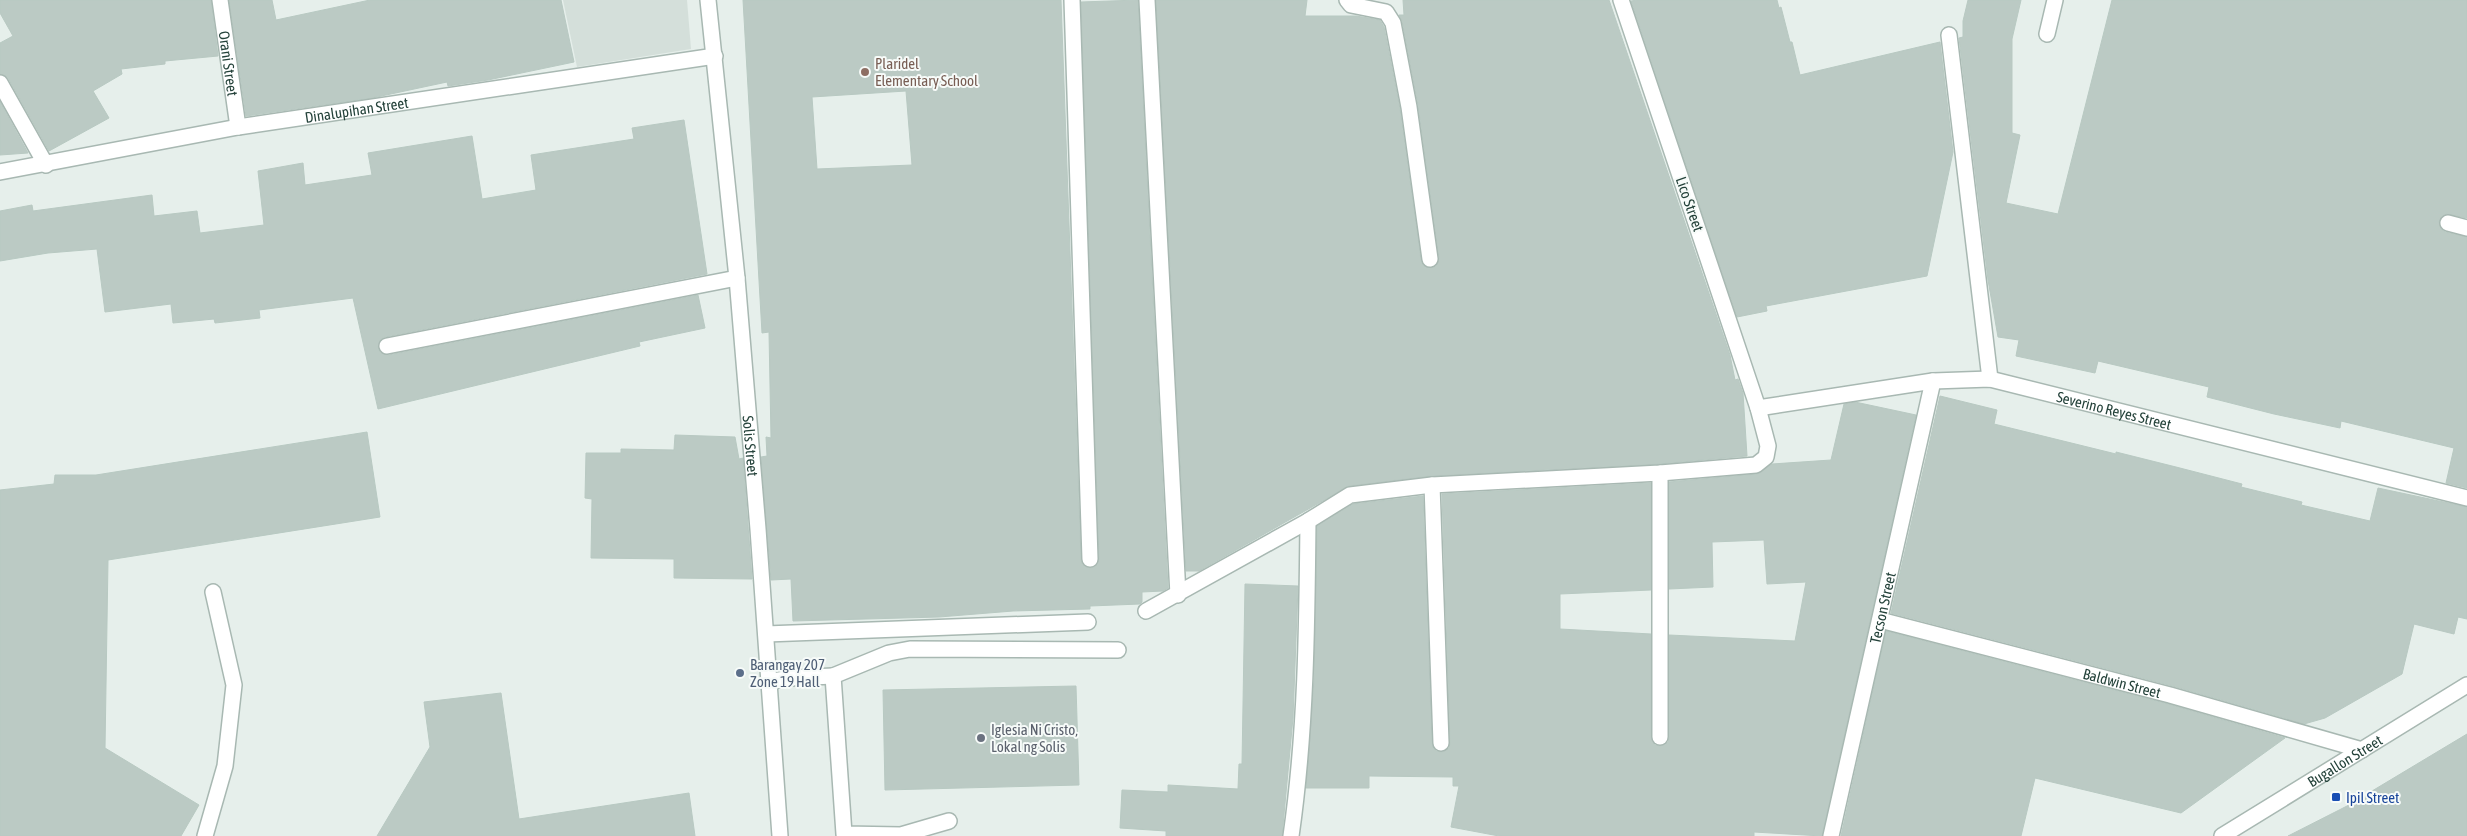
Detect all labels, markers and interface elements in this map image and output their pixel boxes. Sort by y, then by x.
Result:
street label: Orani Street [216,30,242,97]
place label: Plaridel Elementary School [875,55,978,89]
marker: Plaridel Elementary School [859,66,871,78]
street label: Dinalupihan Street [304,93,409,125]
street label: Lico Street [1673,174,1707,234]
street label: Severino Reyes Street [2055,387,2173,432]
street label: Solis Street [740,415,762,477]
street label: Tecson Street [1866,570,1898,645]
place label: Barangay 207 Zone 19 Hall [750,656,825,690]
street label: Baldwin Street [2081,664,2163,701]
marker: Barangay 207 Zone 19 Hall [734,667,746,679]
place label: Iglesia Ni Cristo, Lokal ng Solis [991,721,1078,755]
street label: Bugallon Street [2304,731,2385,790]
marker: Iglesia Ni Cristo, Lokal ng Solis [975,732,987,744]
place label: Ipil Street [2346,789,2399,806]
marker: Ipil Street [2330,791,2342,803]

